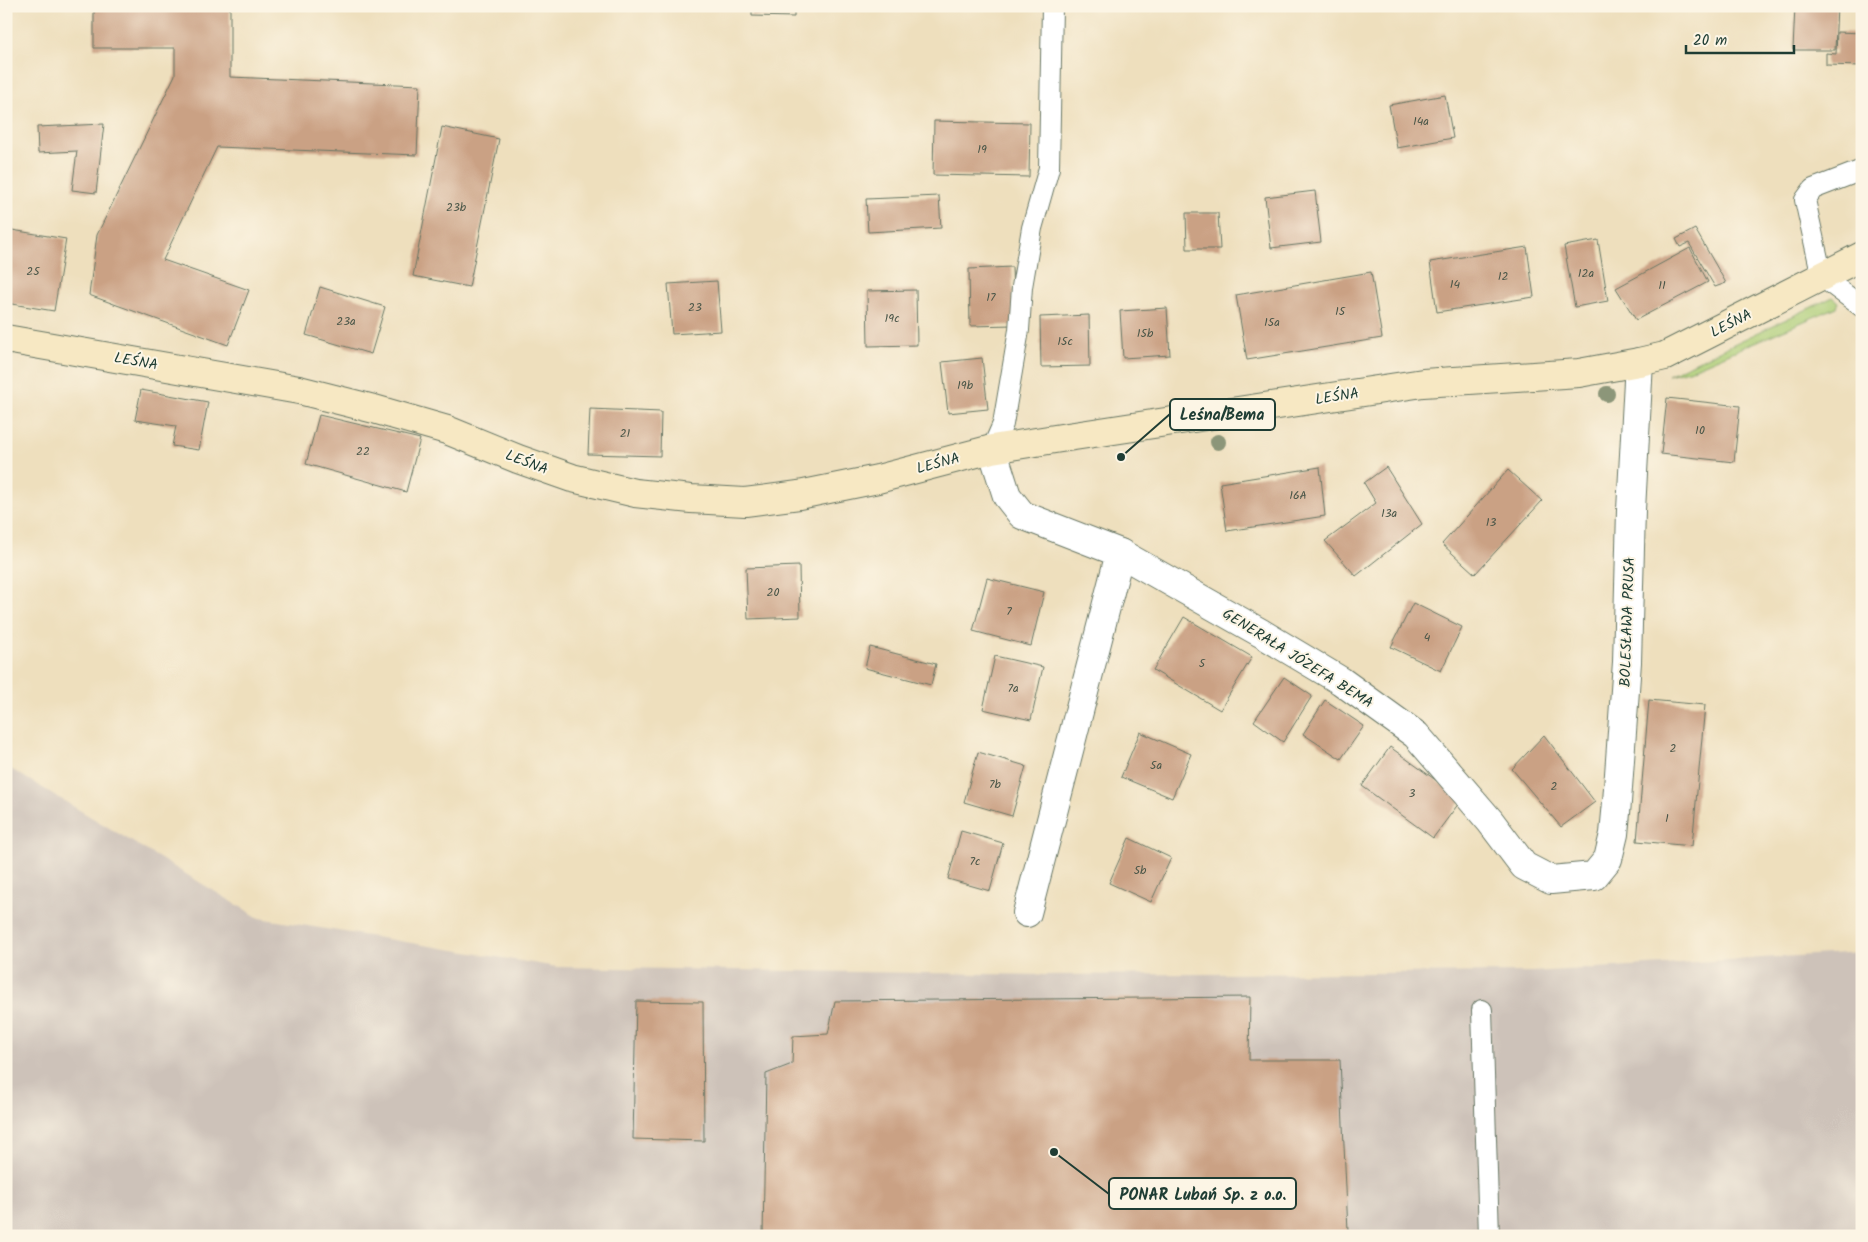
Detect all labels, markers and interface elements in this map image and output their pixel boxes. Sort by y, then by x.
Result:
scale bar [1686,22,1793,54]
text: 20 m [1693,29,1727,53]
house number: 14a [1413,112,1429,131]
house number: 19 [977,140,987,159]
house number: 23b [446,198,467,217]
house number: 25 [26,262,41,281]
house number: 12a [1578,264,1595,283]
house number: 12 [1498,267,1508,286]
house number: 14 [1450,275,1461,294]
house number: 11 [1658,276,1666,295]
house number: 17 [986,288,996,307]
house number: 23 [688,298,702,317]
house number: 15 [1335,302,1347,321]
street label: LEŚNA [1706,303,1757,345]
house number: 19c [885,309,899,328]
house number: 23a [336,312,356,331]
house number: 15a [1264,313,1280,332]
house number: 15b [1137,324,1154,343]
house number: 15c [1057,332,1073,351]
street label: LEŚNA [112,346,160,378]
house number: 19b [957,376,974,395]
street label: LEŚNA [1313,382,1361,412]
callout: Leśna/Bema [1170,399,1275,430]
text: Leśna/Bema [1180,403,1264,428]
house number: 10 [1695,421,1705,440]
house number: 21 [620,424,631,443]
house number: 22 [356,442,370,461]
street label: LEŚNA [502,444,552,482]
street label: LEŚNA [914,447,963,481]
house number: 16A [1289,486,1307,505]
house number: 13a [1381,504,1397,523]
house number: 13 [1486,513,1496,532]
street label: BOLESŁAWA PRUSA [1614,556,1642,688]
house number: 20 [767,583,779,602]
house number: 7 [1006,602,1012,621]
street label: GENERAŁA JÓZEFA BEMA [1217,603,1378,715]
house number: 4 [1424,628,1431,647]
house number: 5 [1199,654,1207,673]
house number: 7a [1007,679,1019,698]
house number: 2 [1670,739,1677,758]
house number: 5a [1150,756,1162,775]
house number: 7b [989,775,1002,794]
house number: 2 [1551,777,1558,796]
house number: 3 [1409,784,1416,803]
house number: 1 [1665,809,1669,828]
house number: 7c [970,852,980,871]
house number: 5b [1134,861,1147,880]
callout: PONAR Lubań Sp. z o.o. [1109,1178,1296,1209]
text: PONAR Lubań Sp. z o.o. [1120,1183,1287,1208]

